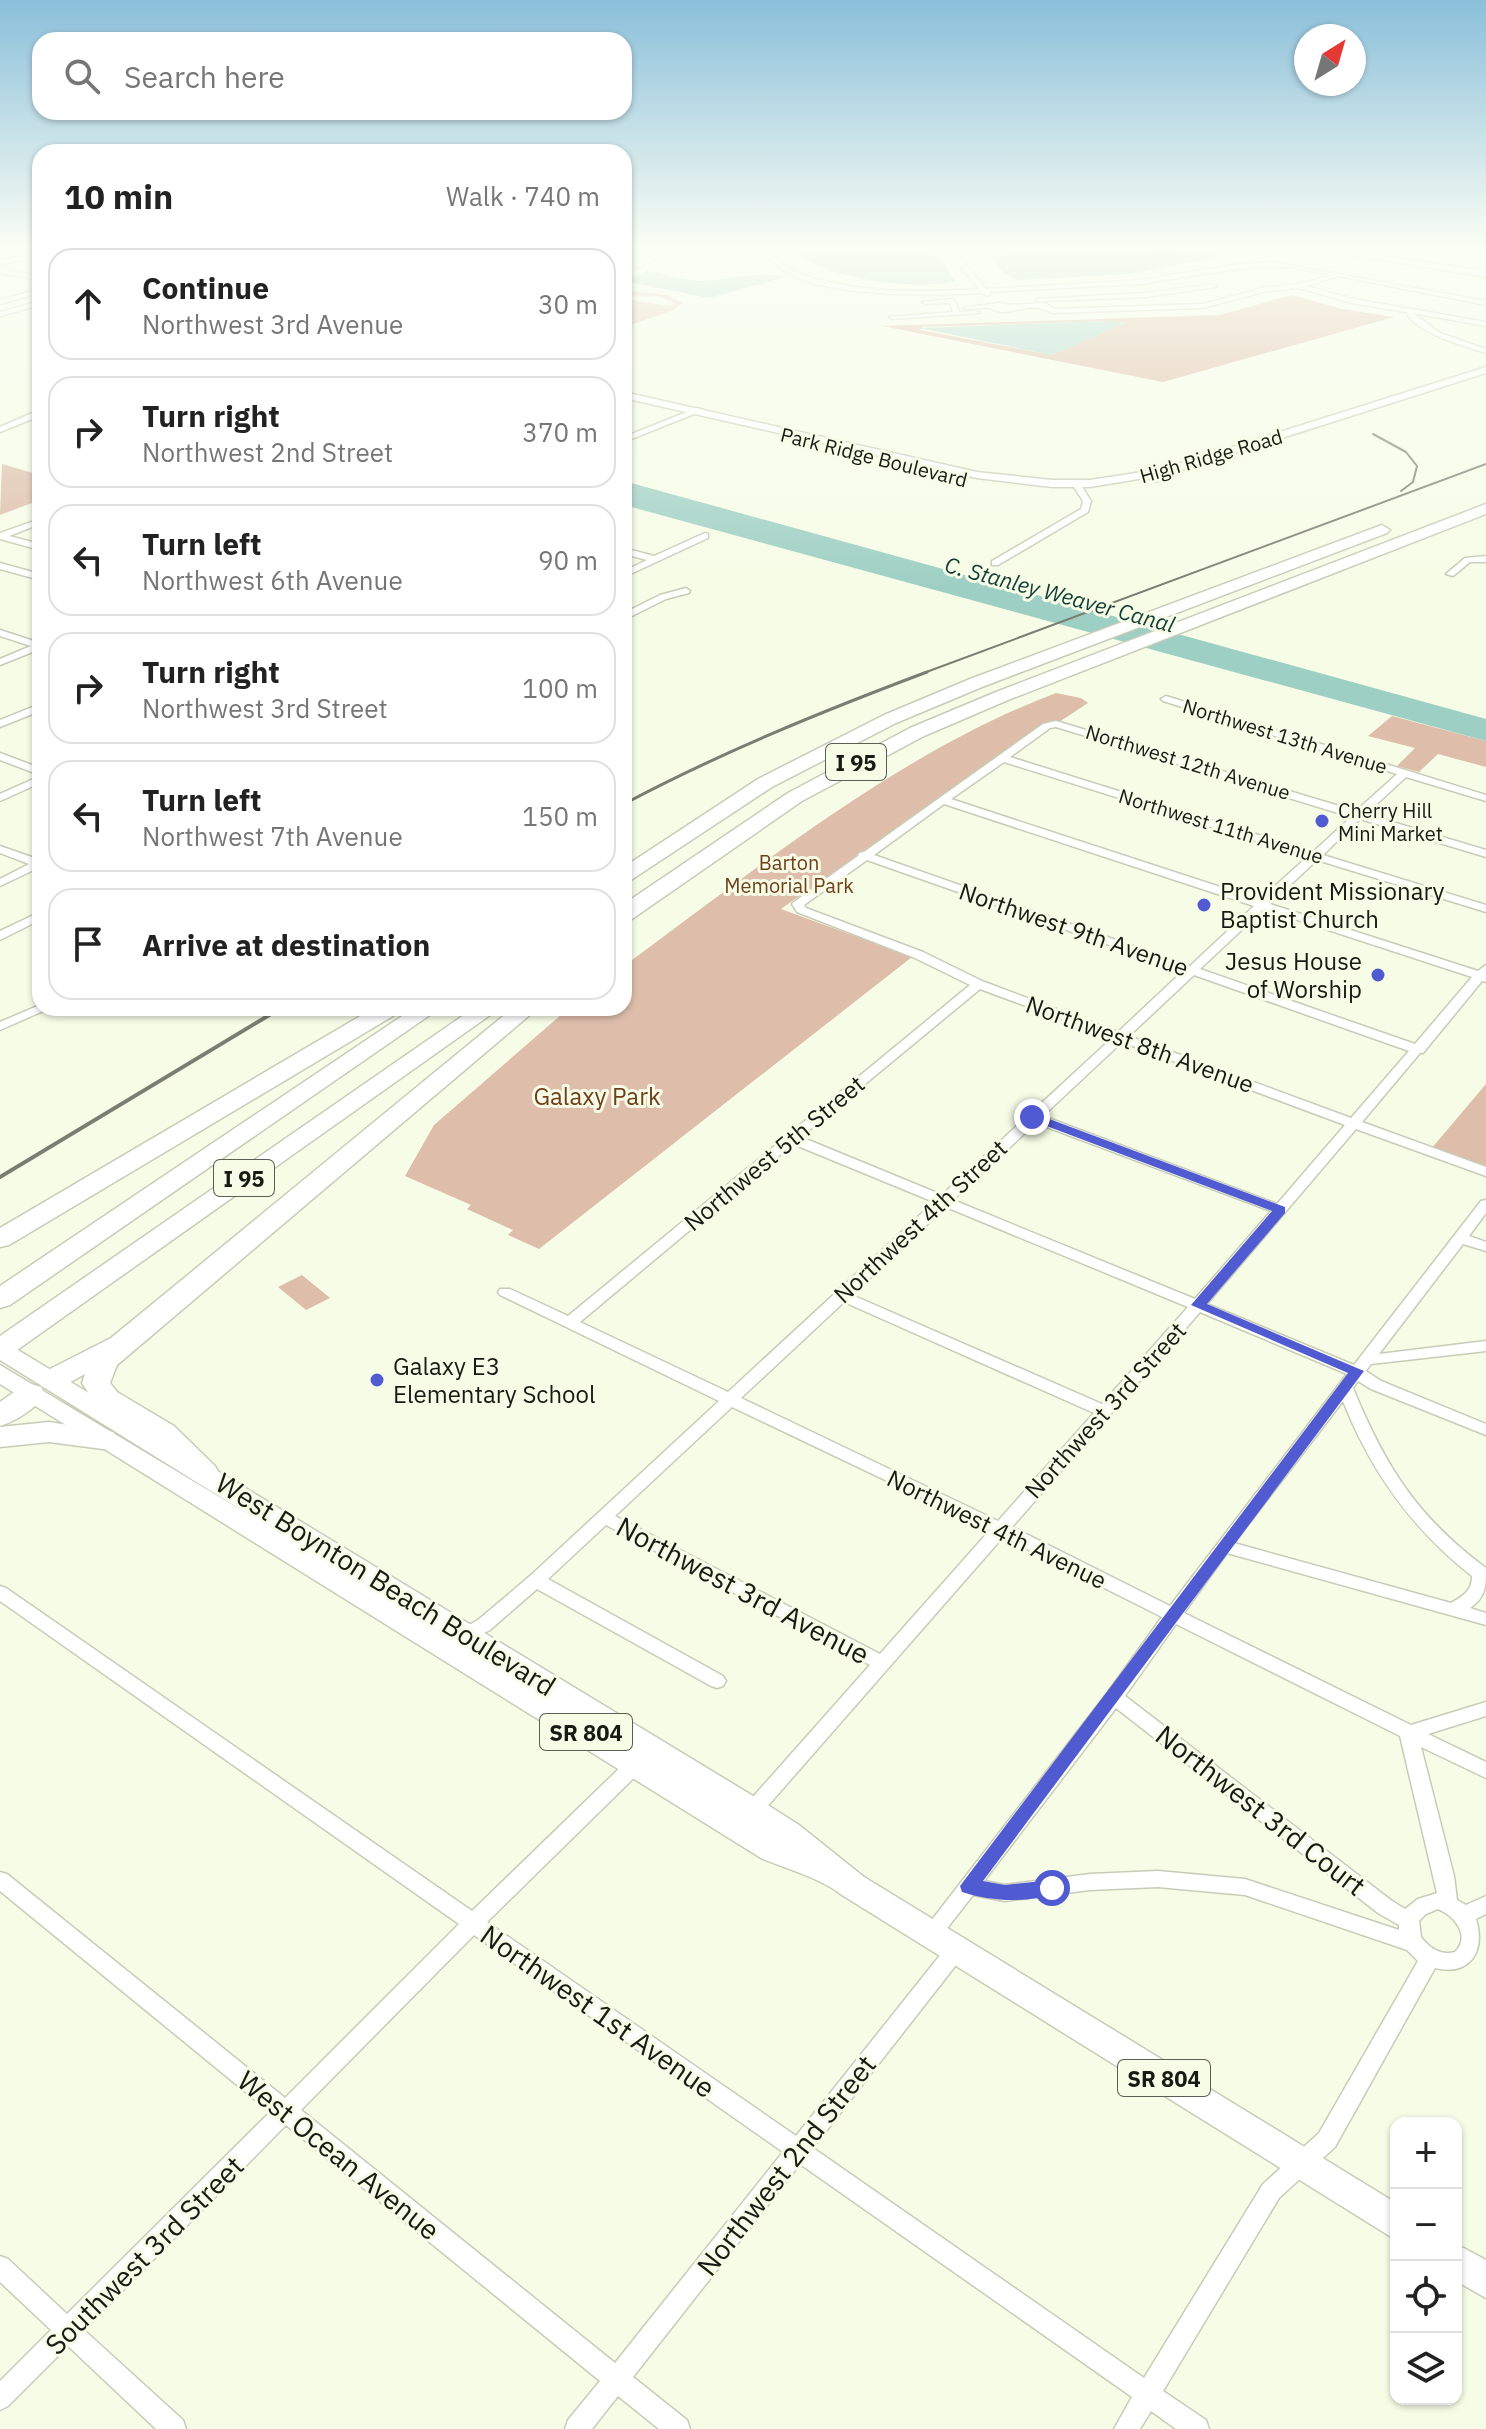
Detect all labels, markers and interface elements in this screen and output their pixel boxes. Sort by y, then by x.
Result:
north arrow [1294,24,1366,96]
search box [32,32,632,120]
icon: search [60,54,104,98]
text: Search here [124,57,285,96]
text: 10 min [64,174,173,218]
text: Walk · 740 m [446,179,600,213]
text: Continue [142,268,269,307]
icon: ahead [66,282,110,326]
text: 30 m [538,287,598,321]
text: Northwest 3rd Avenue [142,307,403,341]
text: Turn right [142,396,280,435]
icon: right [66,410,110,454]
text: 370 m [522,415,598,449]
street label: Park Ridge Boulevard [778,421,970,493]
street label: High Ridge Road [1136,423,1286,489]
text: Northwest 2nd Street [142,435,393,469]
text: Turn left [142,524,261,563]
icon: left [66,538,110,582]
text: 90 m [538,543,598,577]
water label: C. Stanley Weaver Canal [942,549,1178,639]
text: Northwest 6th Avenue [142,563,403,597]
text: Turn right [142,652,280,691]
icon: right [66,666,110,710]
text: 100 m [522,671,598,705]
text: Northwest 3rd Street [142,691,388,725]
street label: Northwest 13th Avenue [1179,692,1391,780]
street label: Northwest 12th Avenue [1082,718,1294,806]
road number: I 95 [826,744,886,780]
text: Turn left [142,780,261,819]
street label: Northwest 11th Avenue [1115,782,1327,870]
icon: left [66,794,110,838]
place label: Cherry Hill Mini Market [1338,797,1443,847]
text: 150 m [522,799,598,833]
marker: Cherry Hill Mini Market [1313,812,1331,830]
text: Northwest 7th Avenue [142,819,403,853]
park label: Barton Memorial Park [724,849,854,899]
street label: Northwest 9th Avenue [955,875,1193,983]
place label: Provident Missionary Baptist Church [1220,875,1445,935]
marker: Provident Missionary Baptist Church [1195,896,1213,914]
icon: arrive [66,922,110,966]
text: Arrive at destination [142,925,430,964]
place label: Jesus House of Worship [1225,945,1362,1005]
marker: Jesus House of Worship [1369,966,1387,984]
street label: Northwest 8th Avenue [1021,988,1259,1100]
street label: Northwest 5th Street [677,1068,871,1238]
park label: Galaxy Park [533,1080,661,1112]
route end [1014,1099,1050,1135]
street label: Northwest 4th Street [826,1132,1014,1310]
road number: I 95 [214,1160,274,1196]
street label: Northwest 3rd Street [1017,1315,1193,1505]
place label: Galaxy E3 Elementary School [393,1350,595,1410]
marker: Galaxy E3 Elementary School [368,1371,386,1389]
street label: Northwest 4th Avenue [882,1462,1112,1596]
street label: West Boynton Beach Boulevard [209,1464,563,1704]
street label: Northwest 3rd Avenue [610,1508,876,1672]
road number: SR 804 [540,1714,632,1750]
street label: Northwest 3rd Court [1148,1716,1374,1904]
route start [1034,1870,1070,1906]
street label: Northwest 1st Avenue [473,1916,723,2106]
street label: Northwest 2nd Street [688,2047,884,2283]
road number: SR 804 [1118,2060,1210,2096]
street label: West Ocean Avenue [230,2062,448,2248]
map controls [1390,2117,1462,2405]
button: + [1390,2117,1462,2189]
street label: Southwest 3rd Street [37,2148,251,2362]
button: − [1390,2189,1462,2261]
button: locate [1390,2261,1462,2333]
button: layers [1390,2333,1462,2405]

